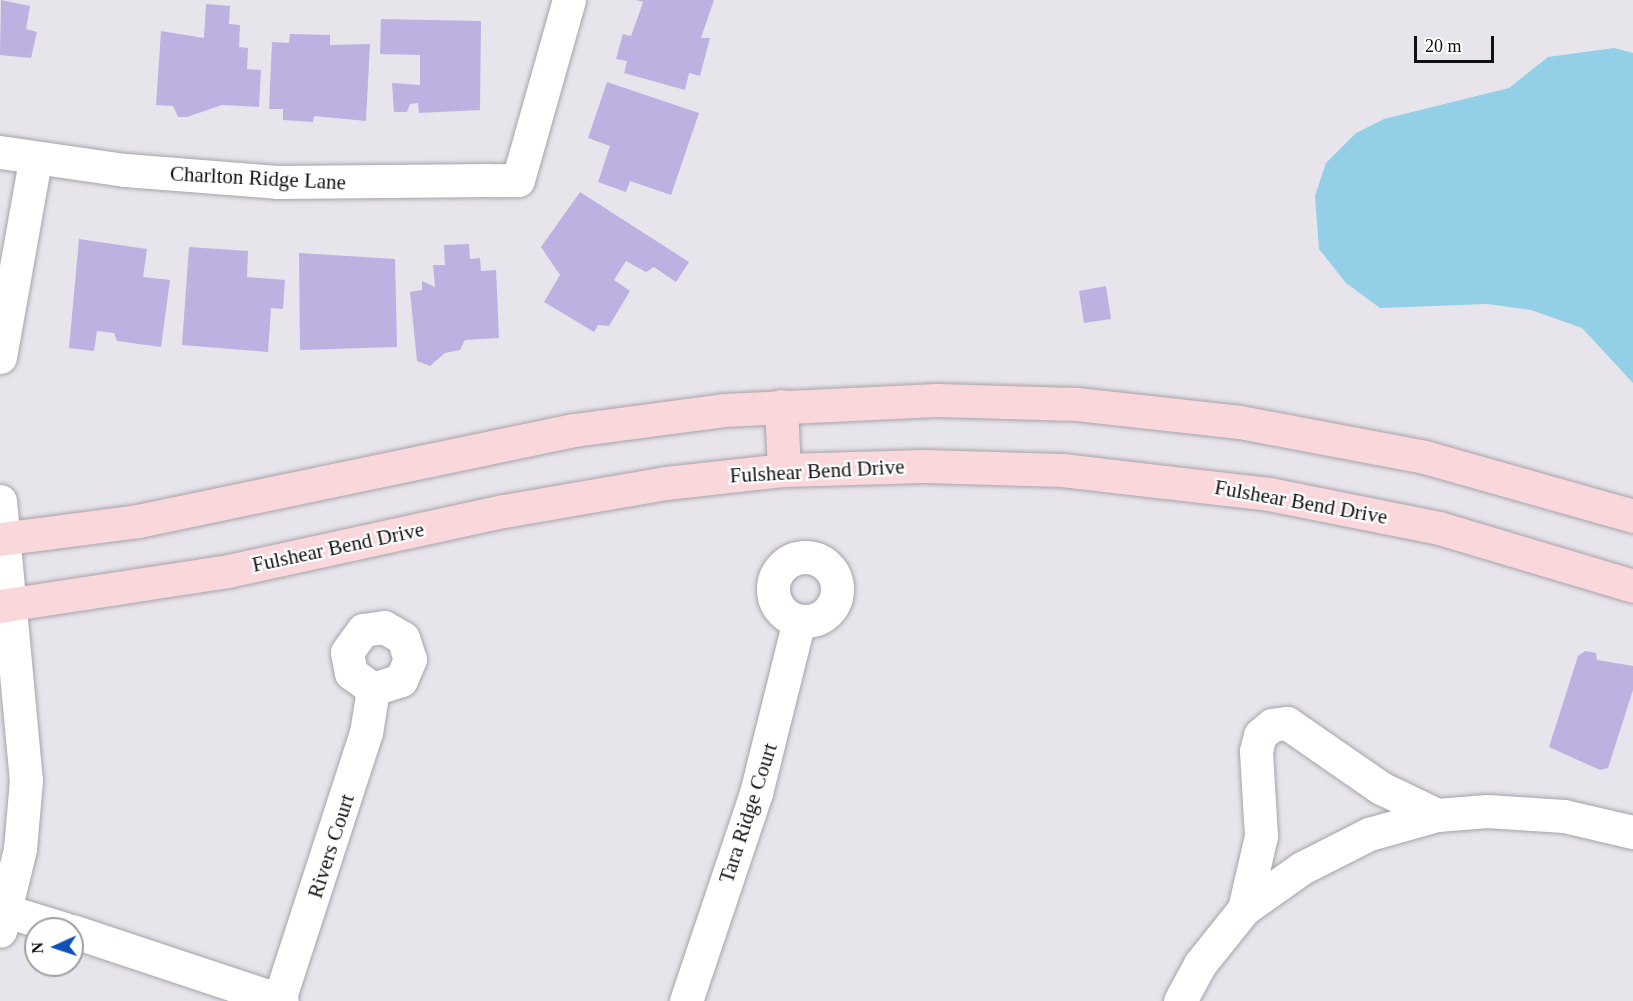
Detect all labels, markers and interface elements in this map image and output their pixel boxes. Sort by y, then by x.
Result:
scale bar [1417,24,1496,62]
text: 20 m [1425,36,1462,56]
street label: Charlton Ridge Lane [169,161,347,195]
street label: Fulshear Bend Drive [729,454,905,488]
street label: Fulshear Bend Drive [1213,474,1389,530]
street label: Fulshear Bend Drive [250,516,426,578]
street label: Tara Ridge Court [714,740,782,886]
street label: Rivers Court [302,791,360,901]
north arrow [24,917,84,977]
text: N [29,942,46,954]

